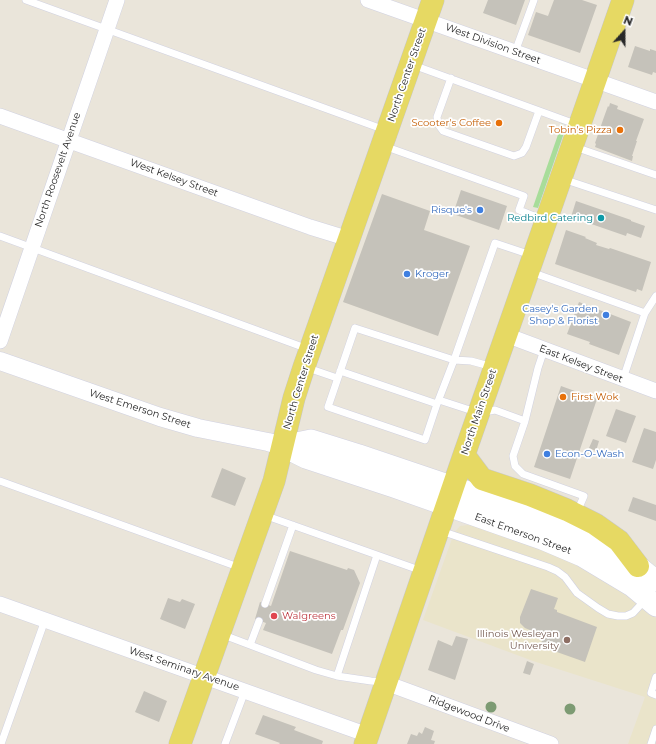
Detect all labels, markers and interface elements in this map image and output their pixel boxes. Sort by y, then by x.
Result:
north arrow [604,12,644,52]
text: N [622,13,635,29]
street label: West Division Street [444,21,542,67]
street label: North Center Street [385,27,429,123]
street label: North Roosevelt Avenue [33,111,83,229]
place label: Scooter's Coffee [411,117,491,129]
marker: Scooter's Coffee [494,118,504,128]
place label: Tobin's Pizza [549,124,612,136]
marker: Tobin's Pizza [615,125,625,135]
street label: West Kelsey Street [128,156,220,200]
place label: Risque's [431,204,472,216]
marker: Risque's [475,205,485,215]
place label: Redbird Catering [507,212,593,224]
marker: Redbird Catering [596,213,606,223]
place label: Kroger [415,268,449,280]
marker: Kroger [402,269,412,279]
place label: Casey's Garden Shop & Florist [522,303,598,326]
marker: Casey's Garden Shop & Florist [601,310,611,320]
street label: North Center Street [281,333,321,431]
street label: East Kelsey Street [537,342,625,386]
street label: North Main Street [459,368,499,456]
street label: West Emerson Street [88,387,192,431]
place label: First Wok [571,391,618,403]
marker: First Wok [558,392,568,402]
place label: Econ-O-Wash [555,448,624,460]
marker: Econ-O-Wash [542,449,552,459]
street label: East Emerson Street [473,511,573,557]
place label: Walgreens [282,610,336,622]
marker: Walgreens [269,611,279,621]
place label: Illinois Wesleyan University [477,628,559,652]
marker: Illinois Wesleyan University [562,635,572,645]
street label: West Seminary Avenue [127,644,241,694]
street label: Ridgewood Drive [427,693,511,735]

